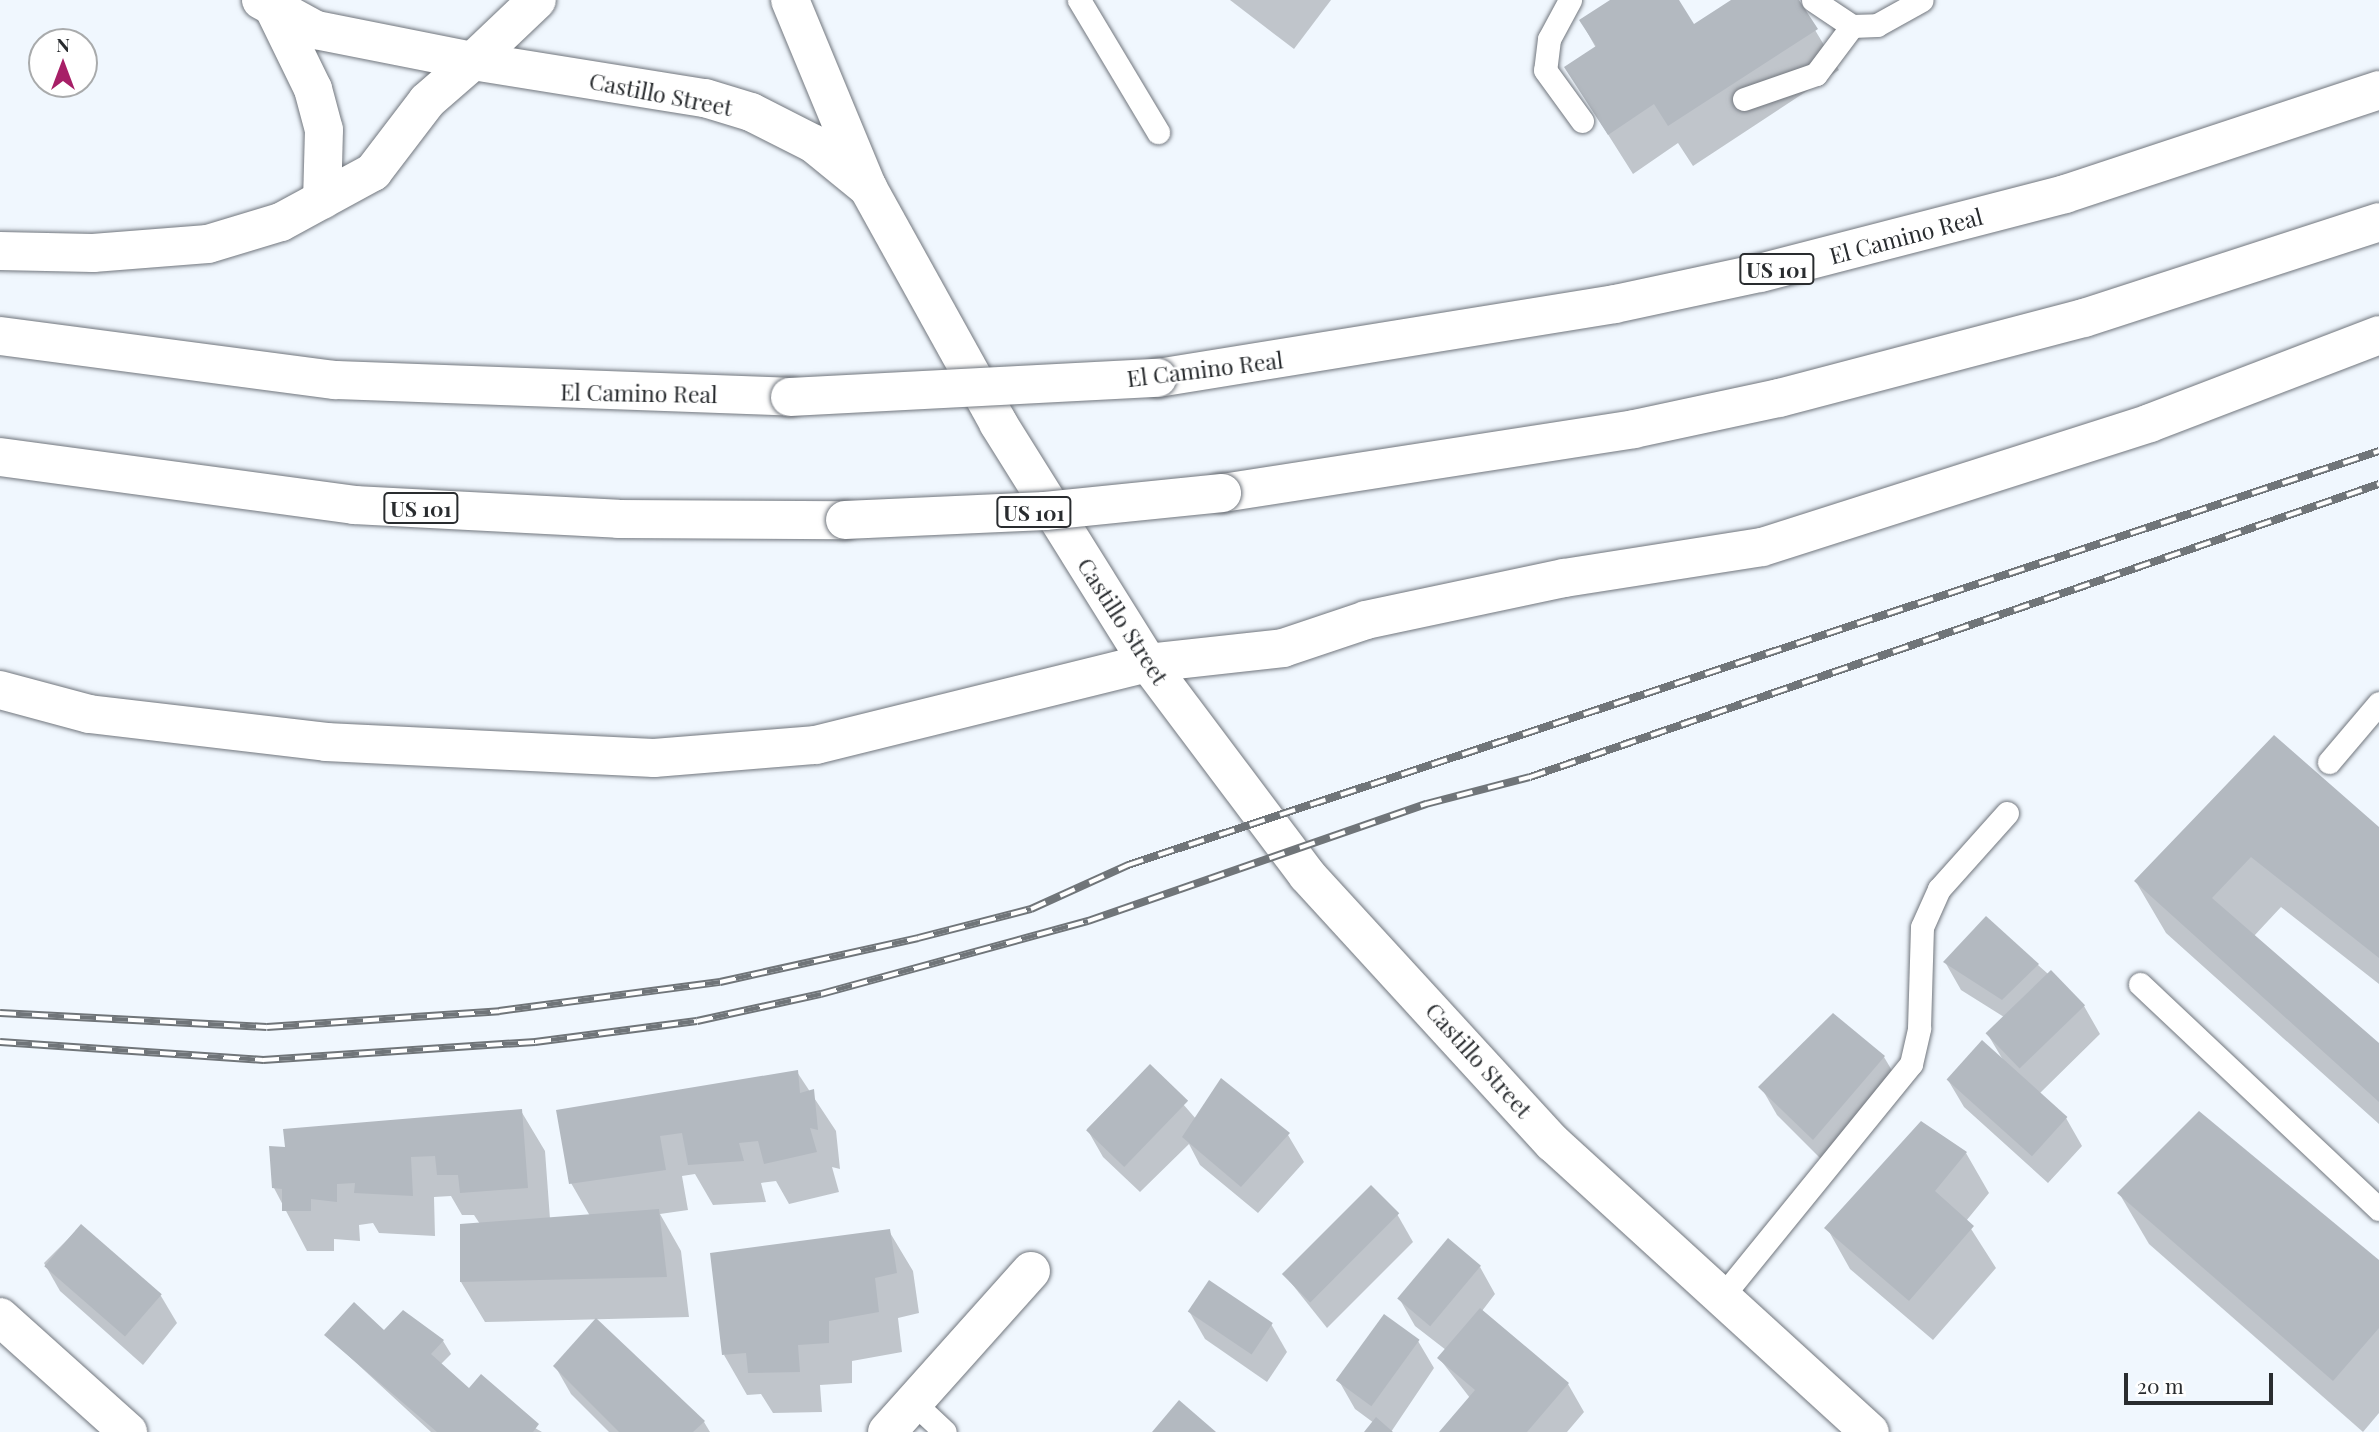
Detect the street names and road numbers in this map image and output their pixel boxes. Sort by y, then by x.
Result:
street label: Castillo Street [587,67,735,121]
street label: El Camino Real [1826,202,1986,270]
road number: US 101 [1738,252,1816,286]
street label: El Camino Real [1125,346,1285,392]
street label: El Camino Real [560,378,718,408]
road number: US 101 [382,490,460,526]
road number: US 101 [996,494,1072,530]
street label: Castillo Street [1072,552,1174,690]
street label: Castillo Street [1420,997,1538,1123]

